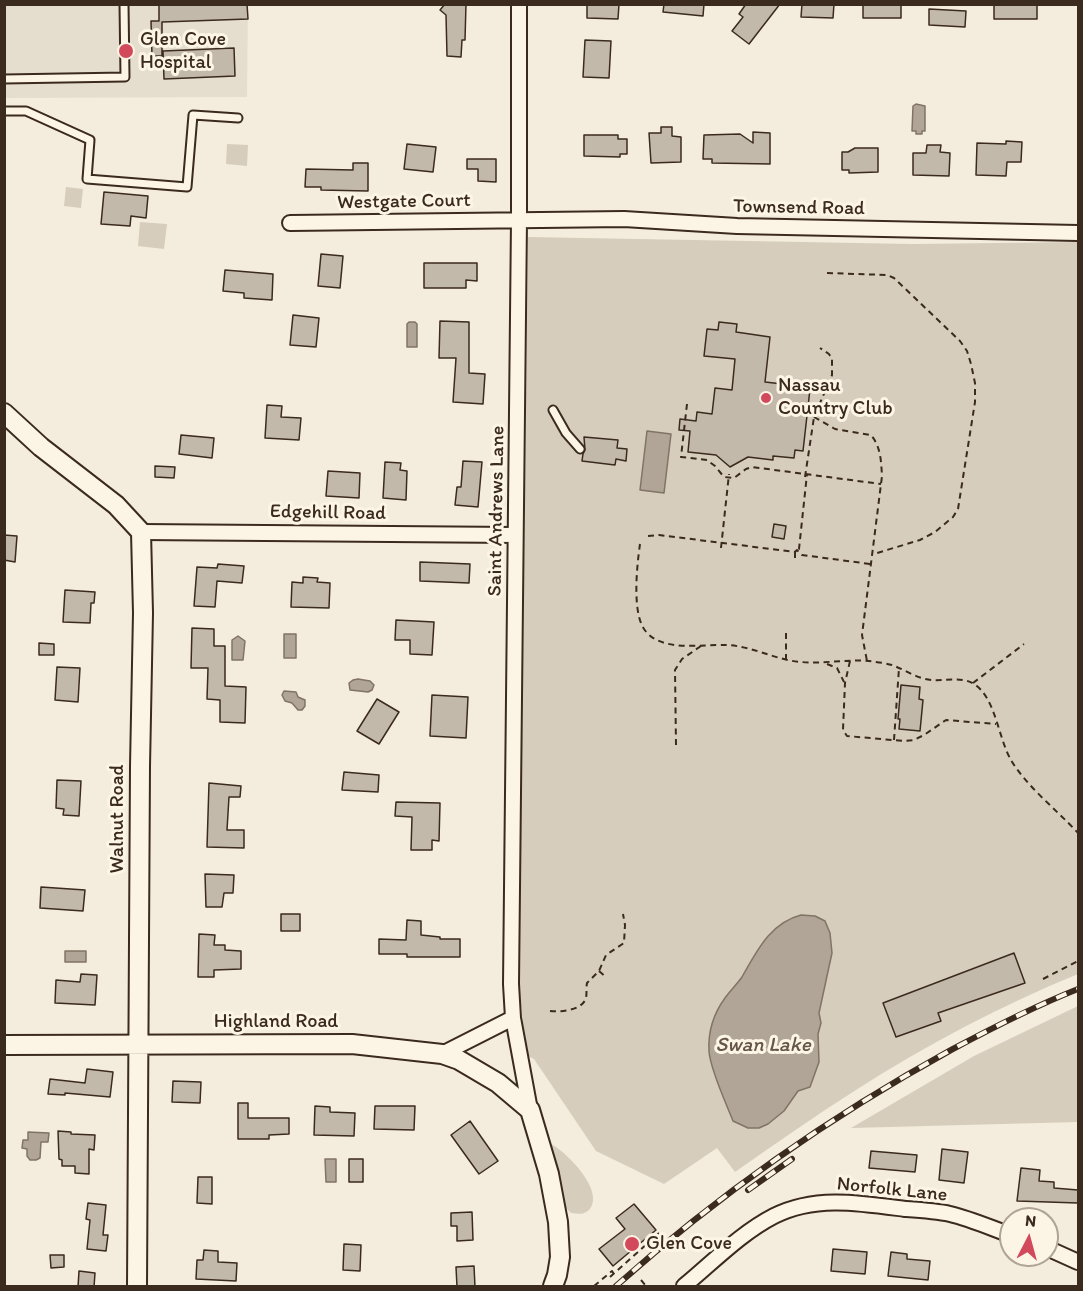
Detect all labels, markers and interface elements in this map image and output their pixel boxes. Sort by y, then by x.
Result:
place label: Glen Cove Hospital [140,28,226,75]
marker: Glen Cove Hospital [117,42,135,60]
street label: Westgate Court [337,189,471,215]
street label: Townsend Road [733,195,865,221]
place label: Nassau Country Club [778,374,893,421]
marker: Nassau Country Club [759,391,773,405]
street label: Saint Andrews Lane [484,425,510,597]
street label: Edgehill Road [270,500,386,526]
street label: Walnut Road [106,764,130,874]
street label: Highland Road [214,1010,338,1034]
water label: Swan Lake [715,1033,811,1059]
street label: Norfolk Lane [835,1172,949,1208]
north arrow [999,1207,1059,1267]
text: N [1024,1211,1037,1231]
place label: Glen Cove [646,1232,732,1256]
marker: Glen Cove [623,1235,641,1253]

